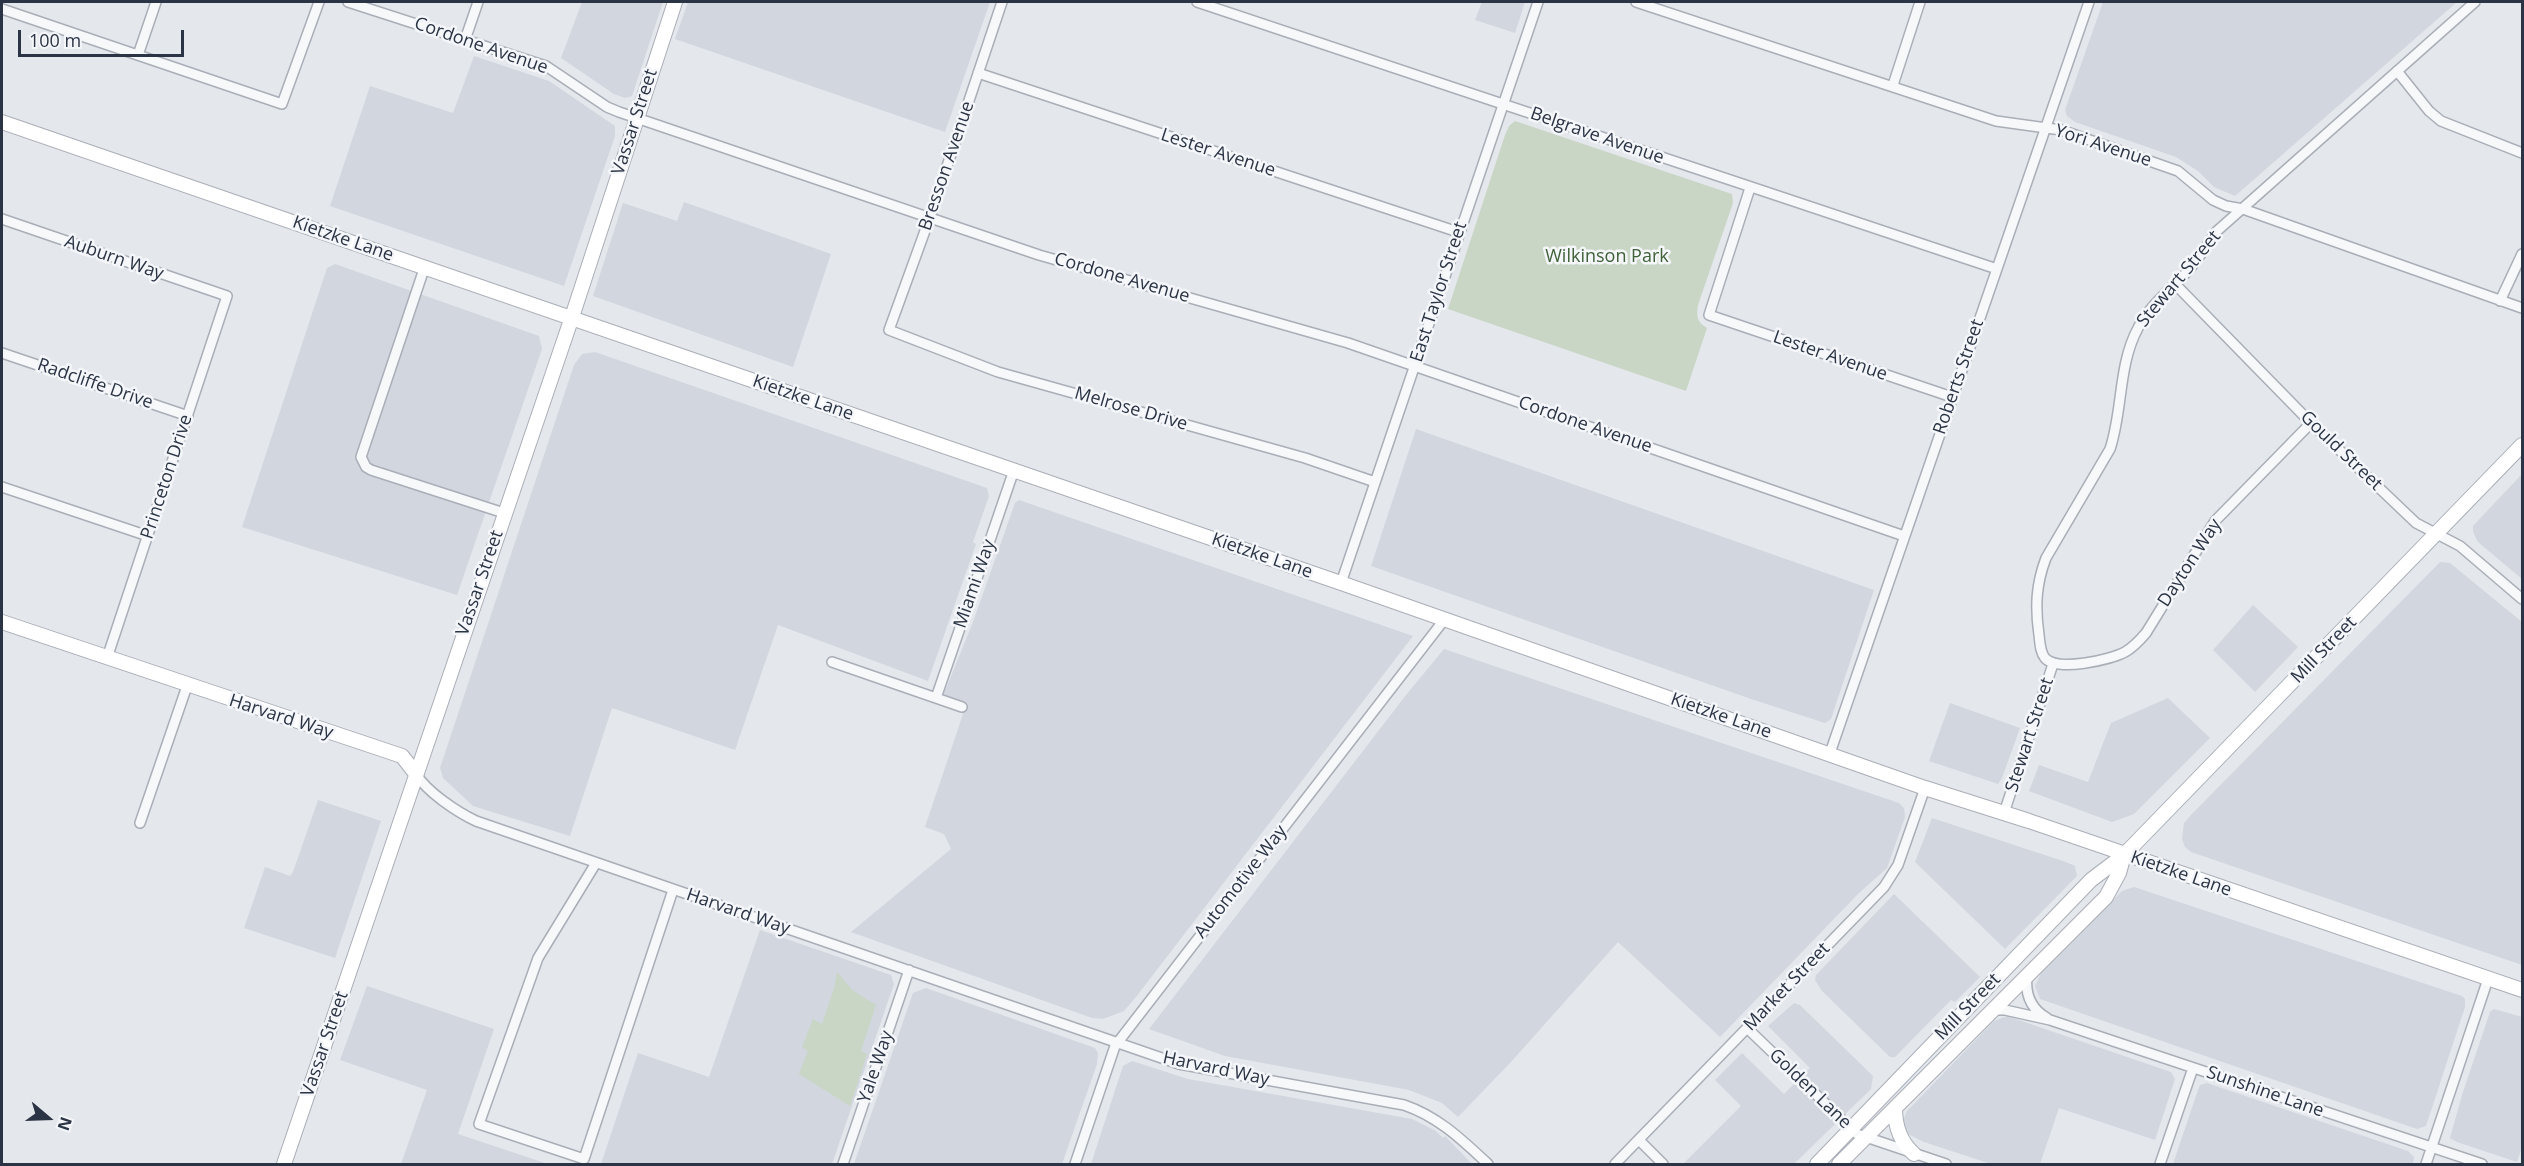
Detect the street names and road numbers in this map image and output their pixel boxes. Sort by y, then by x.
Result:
street label: Cordone Avenue [411,13,551,79]
street label: Vassar Street [608,66,662,178]
street label: Bresson Avenue [915,98,979,234]
street label: Belgrave Avenue [1527,103,1667,169]
street label: Yori Avenue [2052,120,2154,172]
street label: Lester Avenue [1158,124,1278,182]
street label: Kietzke Lane [290,212,396,266]
street label: East Taylor Street [1406,219,1472,365]
street label: Stewart Street [2132,226,2226,332]
street label: Auburn Way [62,231,166,285]
street label: Cordone Avenue [1052,248,1192,308]
street label: Roberts Street [1929,317,1989,437]
street label: Lester Avenue [1770,326,1890,386]
street label: Radcliffe Drive [34,354,156,414]
street label: Kietzke Lane [750,371,856,425]
street label: Melrose Drive [1072,383,1190,435]
street label: Cordone Avenue [1515,392,1655,458]
street label: Gould Street [2296,407,2386,495]
street label: Princeton Drive [137,412,197,542]
street label: Dayton Way [2154,515,2226,611]
street label: Vassar Street [452,527,508,639]
street label: Kietzke Lane [1209,529,1315,583]
street label: Miami Way [950,537,1000,631]
street label: Mill Street [2287,612,2361,688]
street label: Stewart Street [2001,675,2059,795]
street label: Kietzke Lane [1668,689,1774,743]
street label: Harvard Way [226,690,336,744]
street label: Automotive Way [1190,821,1292,943]
street label: Kietzke Lane [2128,847,2234,901]
street label: Harvard Way [683,884,793,940]
street label: Market Street [1739,938,1835,1036]
street label: Mill Street [1931,969,2005,1045]
street label: Vassar Street [297,988,353,1100]
street label: Yale Way [854,1028,898,1106]
street label: Golden Lane [1764,1044,1856,1134]
street label: Harvard Way [1161,1047,1271,1091]
street label: Sunshine Lane [2204,1062,2326,1122]

